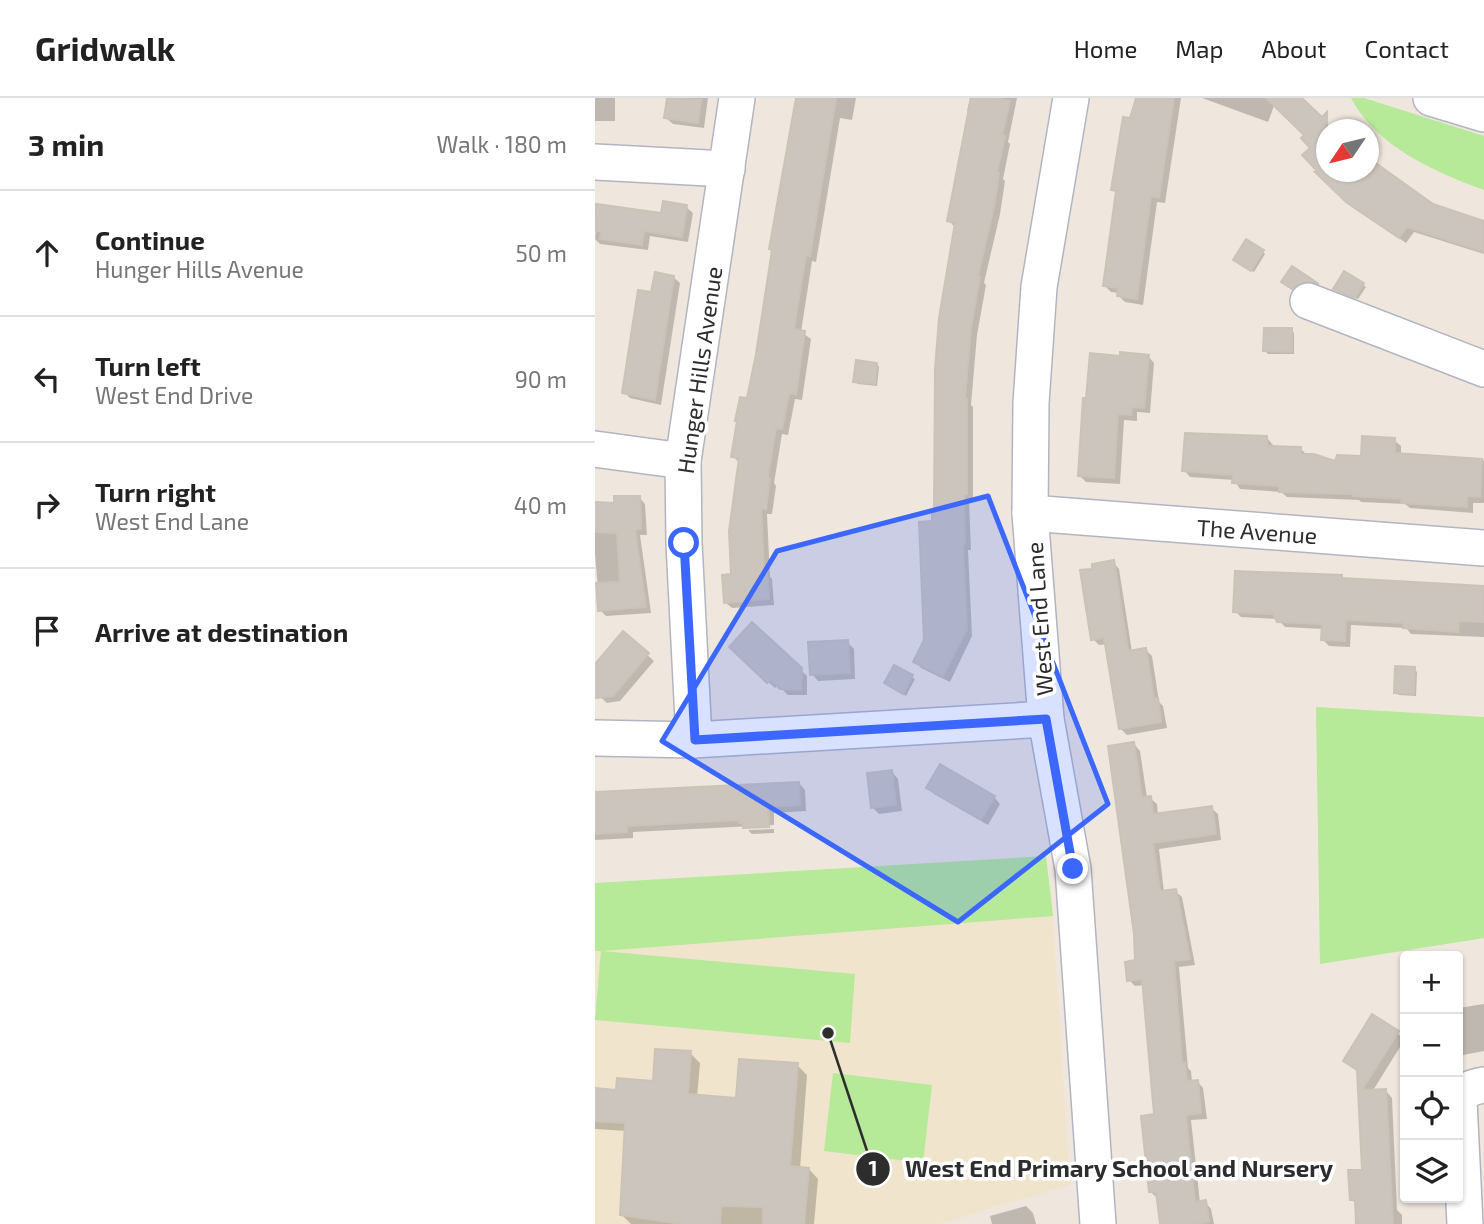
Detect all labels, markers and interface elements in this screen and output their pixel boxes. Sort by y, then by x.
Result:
text: Gridwalk [35,28,175,68]
text: Home [1074,34,1137,63]
text: Map [1175,34,1223,63]
text: About [1261,34,1327,63]
text: Contact [1365,34,1449,63]
north arrow [1316,119,1379,182]
text: 3 min [28,126,104,162]
text: Walk · 180 m [437,130,567,158]
text: Continue [95,224,205,255]
icon: ahead [28,234,66,272]
text: 50 m [516,239,567,267]
text: Hunger Hills Avenue [95,255,304,283]
street label: Hunger Hills Avenue [671,265,727,475]
text: Turn left [95,350,201,381]
icon: left [28,360,66,398]
text: 90 m [515,365,567,393]
text: West End Drive [95,381,253,409]
text: Turn right [95,476,216,507]
icon: right [28,486,66,524]
text: 40 m [514,491,567,519]
text: West End Lane [95,507,249,535]
street label: The Avenue [1196,513,1318,549]
route start [668,527,699,558]
street label: West End Lane [1020,541,1058,697]
icon: arrive [28,612,66,650]
text: Arrive at destination [95,616,348,647]
route end [1057,853,1088,884]
map controls [1400,951,1463,1203]
button: + [1400,951,1463,1014]
button: − [1400,1014,1463,1077]
button: locate [1400,1077,1463,1140]
button: layers [1400,1140,1463,1203]
callout: West End Primary School and Nursery [855,1146,1348,1191]
text: West End Primary School and Nursery [905,1153,1334,1182]
text: 1 [868,1155,878,1180]

